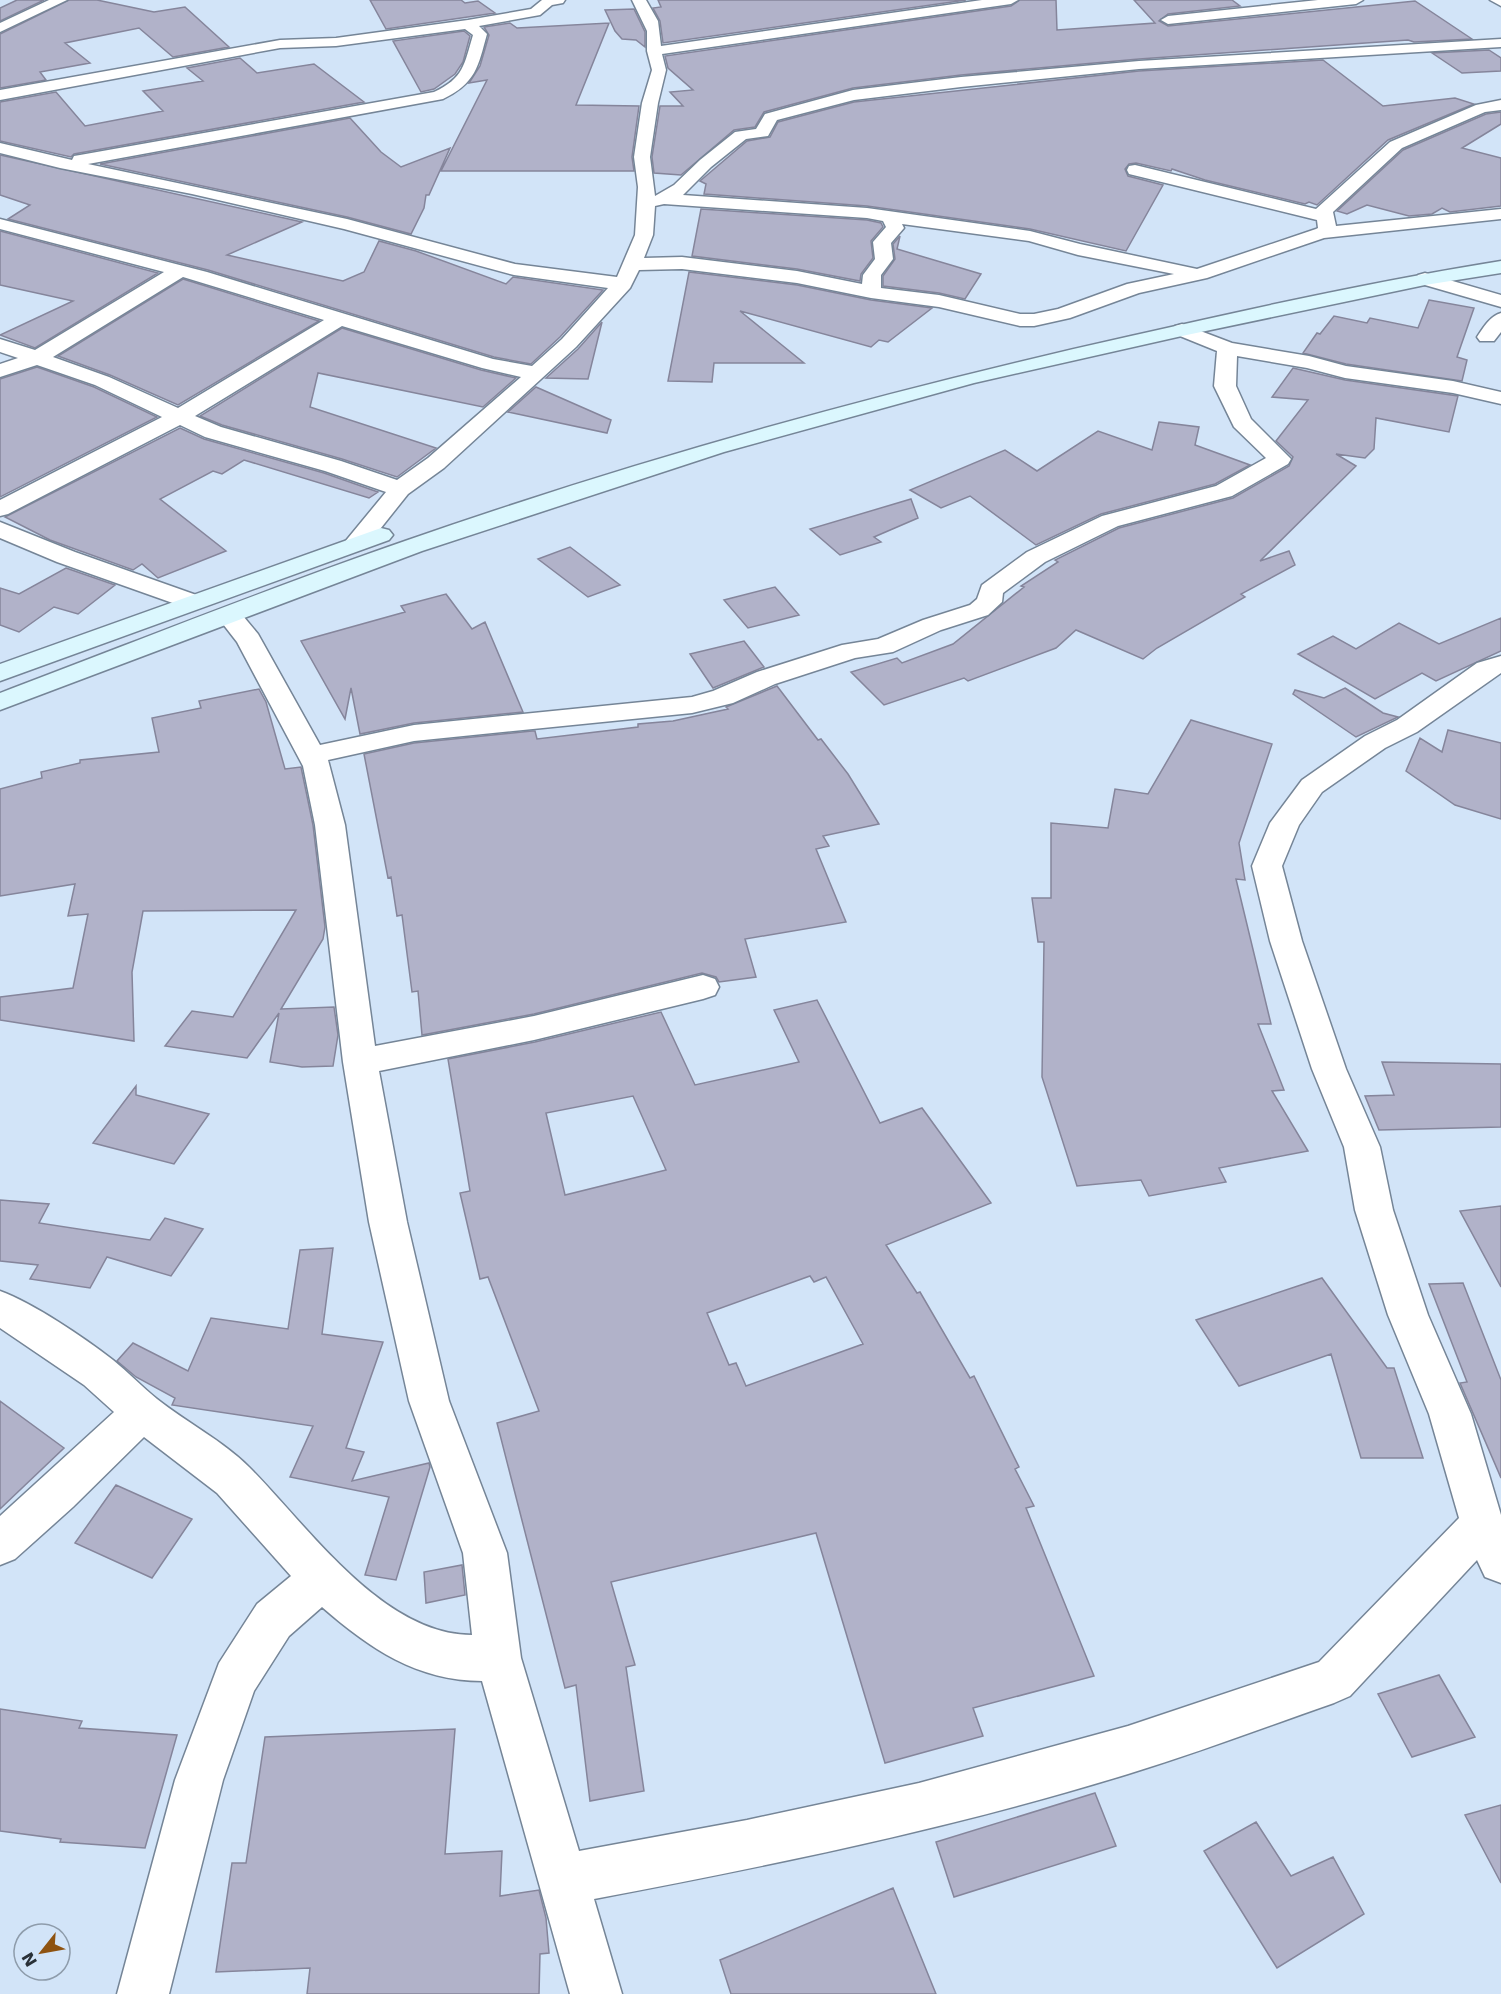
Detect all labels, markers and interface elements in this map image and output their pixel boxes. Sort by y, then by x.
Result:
north arrow [12,1922,72,1982]
text: N [18,1949,41,1970]

